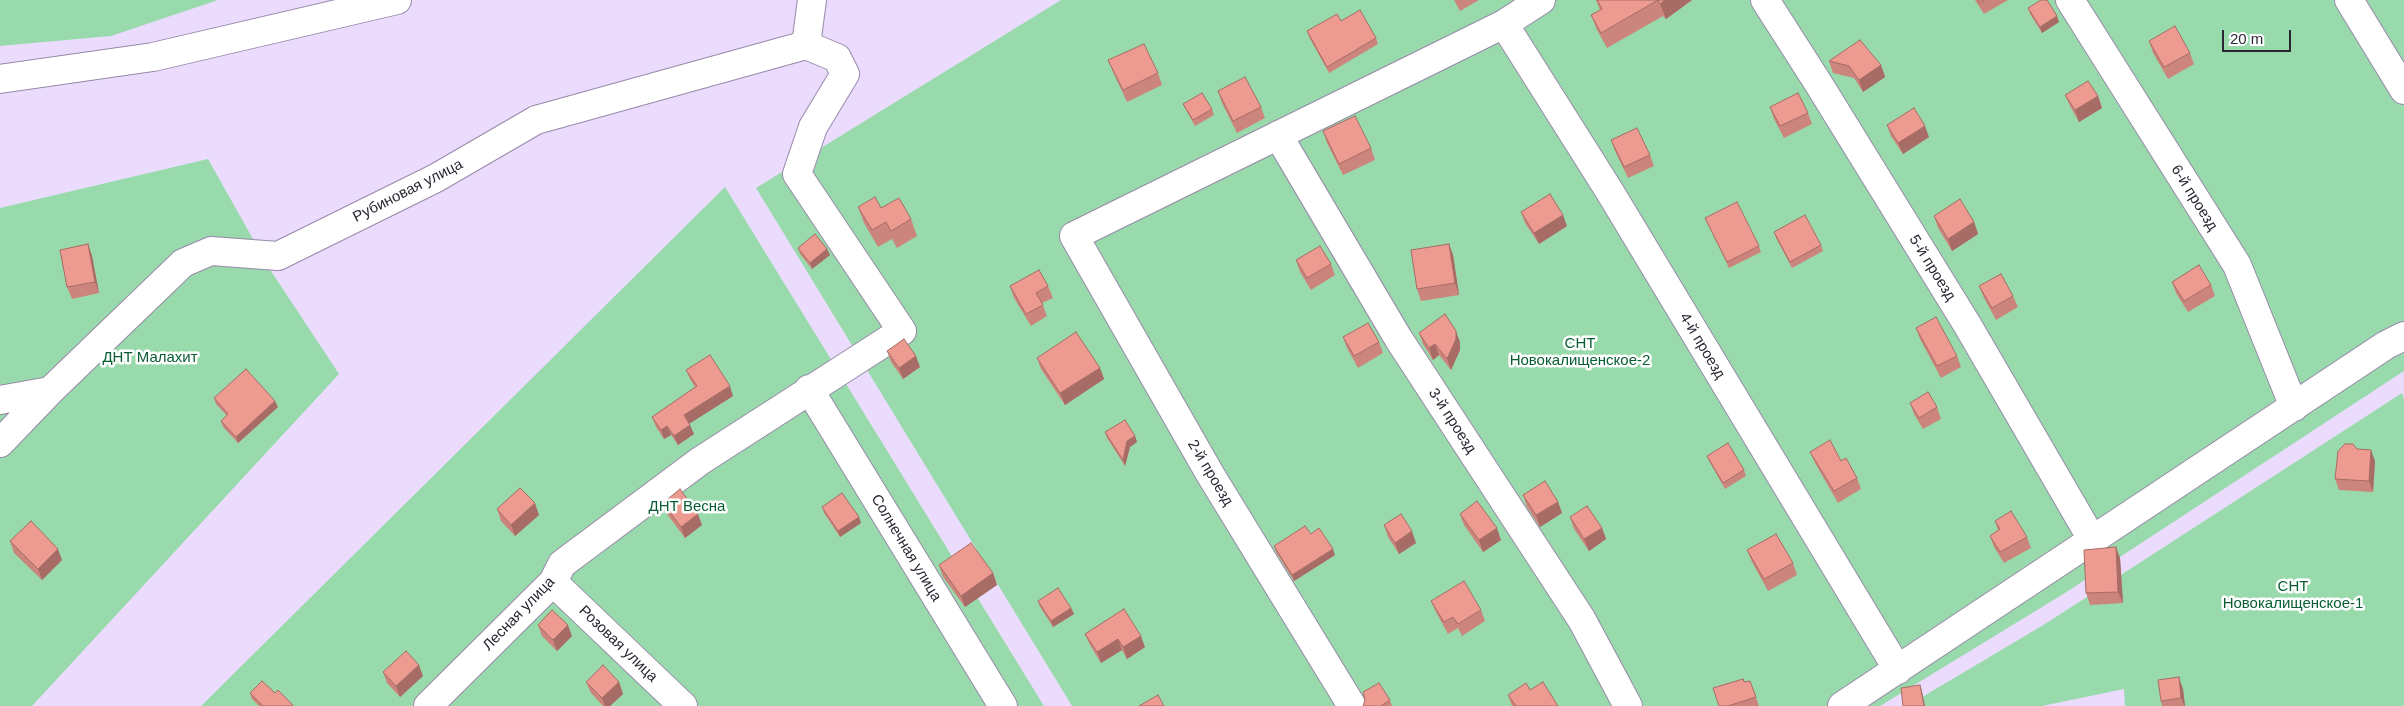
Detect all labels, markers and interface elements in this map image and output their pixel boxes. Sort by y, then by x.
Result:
scale bar [2224,20,2293,52]
text: 20 m [2230,30,2263,47]
street label: Рубиновая улица [350,156,466,226]
street label: 6-й проезд [2167,162,2221,234]
street label: 5-й проезд [1905,232,1959,304]
street label: 4-й проезд [1675,310,1729,382]
park label: СНТ Новокалищенское-2 [1510,335,1650,370]
park label: ДНТ Малахит [102,349,198,367]
street label: 3-й проезд [1424,385,1480,457]
street label: 2-й проезд [1183,437,1237,509]
street label: Солнечная улица [867,491,945,605]
park label: ДНТ Весна [649,498,725,516]
street label: Лесная улица [479,573,559,655]
park label: СНТ Новокалищенское-1 [2223,578,2363,613]
street label: Розовая улица [575,602,661,686]

